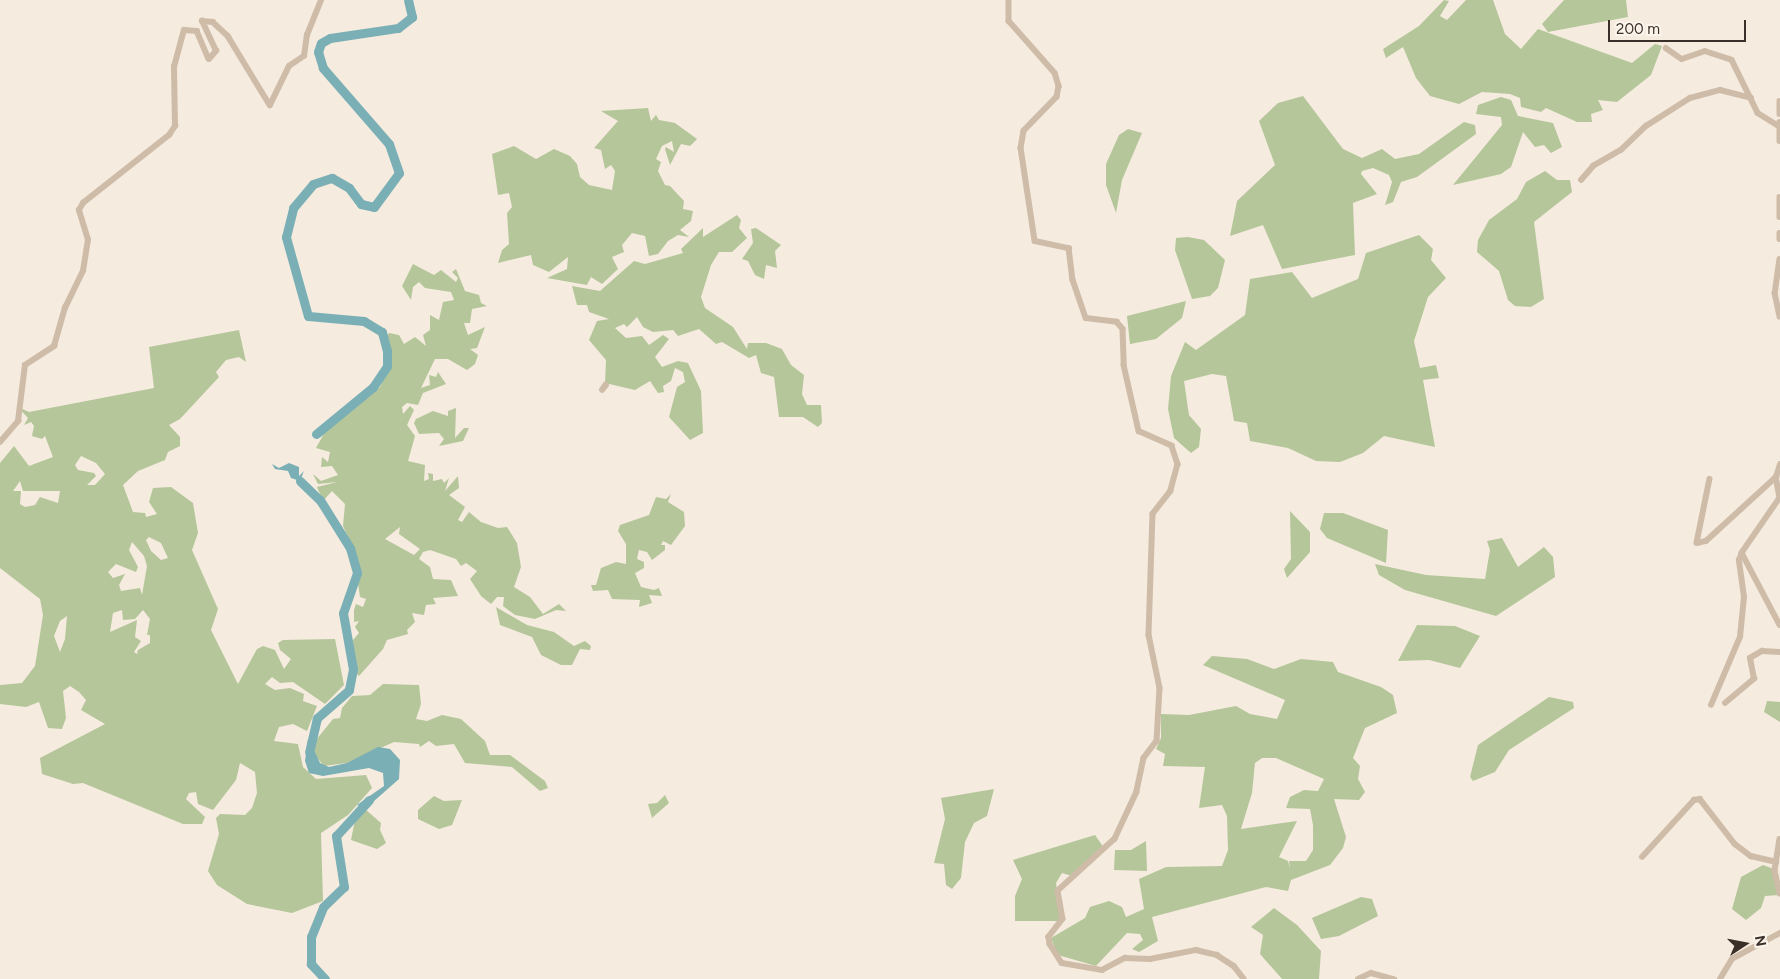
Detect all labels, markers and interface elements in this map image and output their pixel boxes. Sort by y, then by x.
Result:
scale bar [1610,10,1748,42]
text: 200 m [1616,20,1660,38]
north arrow [1720,919,1770,969]
text: N [1751,934,1770,948]

